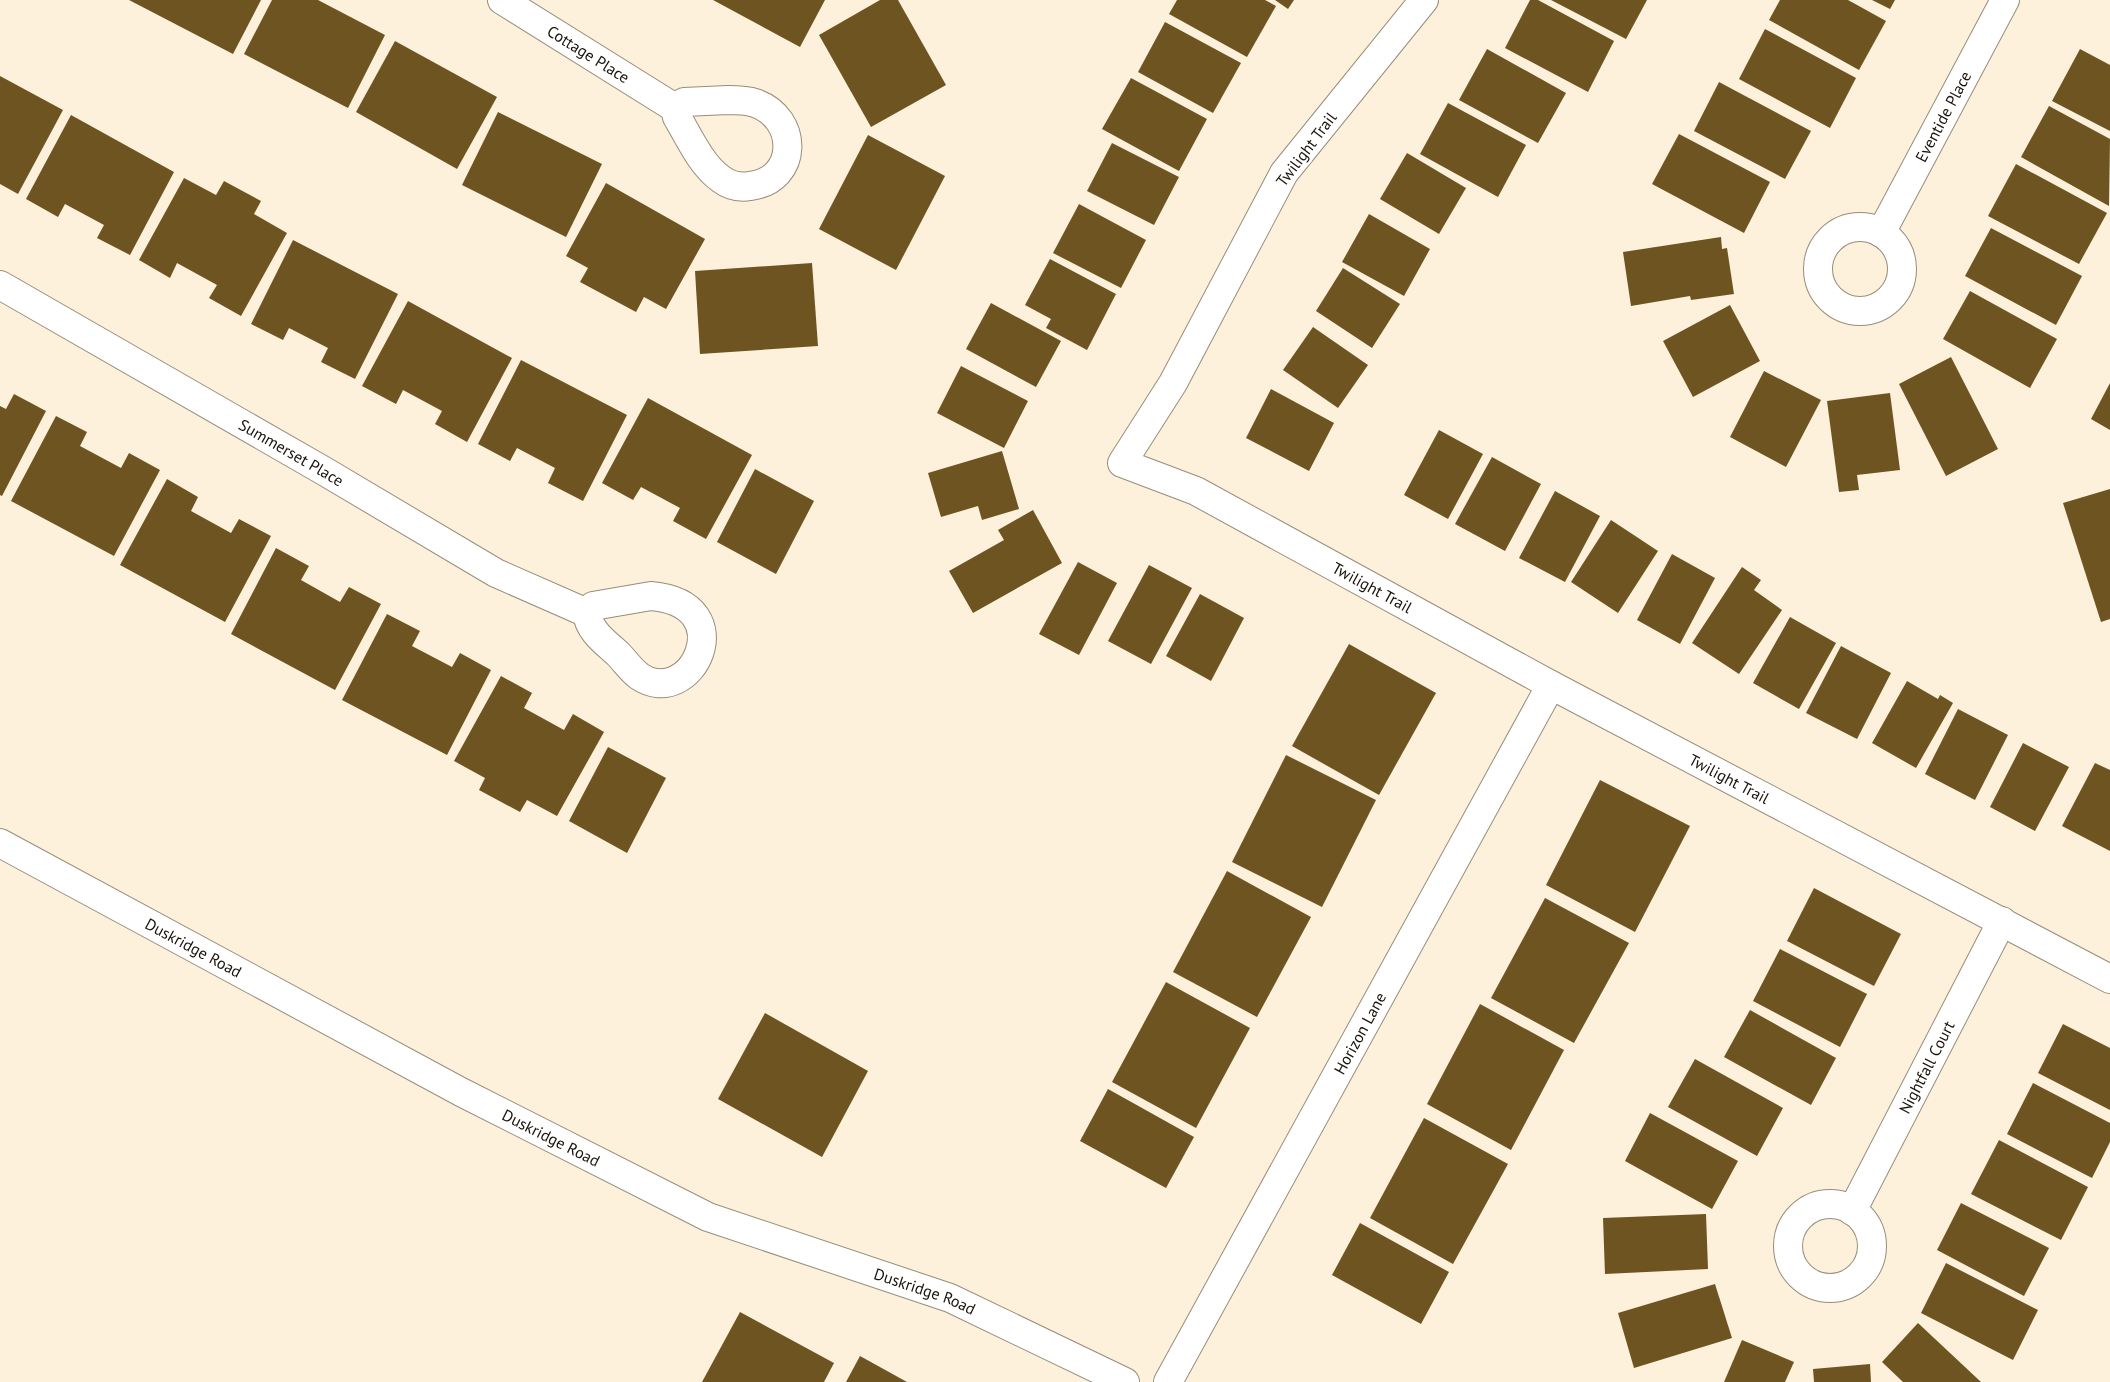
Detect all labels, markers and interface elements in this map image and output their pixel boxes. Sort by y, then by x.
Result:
street label: Cottage Place [544,21,634,87]
street label: Eventide Place [1911,67,1975,165]
street label: Twilight Trail [1272,108,1341,190]
street label: Summerset Place [235,414,347,490]
street label: Twilight Trail [1329,557,1416,617]
street label: Twilight Trail [1686,749,1773,808]
street label: Duskridge Road [142,913,245,982]
street label: Horizon Lane [1329,989,1390,1078]
street label: Nightfall Court [1894,1017,1959,1117]
street label: Duskridge Road [499,1105,603,1171]
street label: Duskridge Road [872,1263,979,1319]

